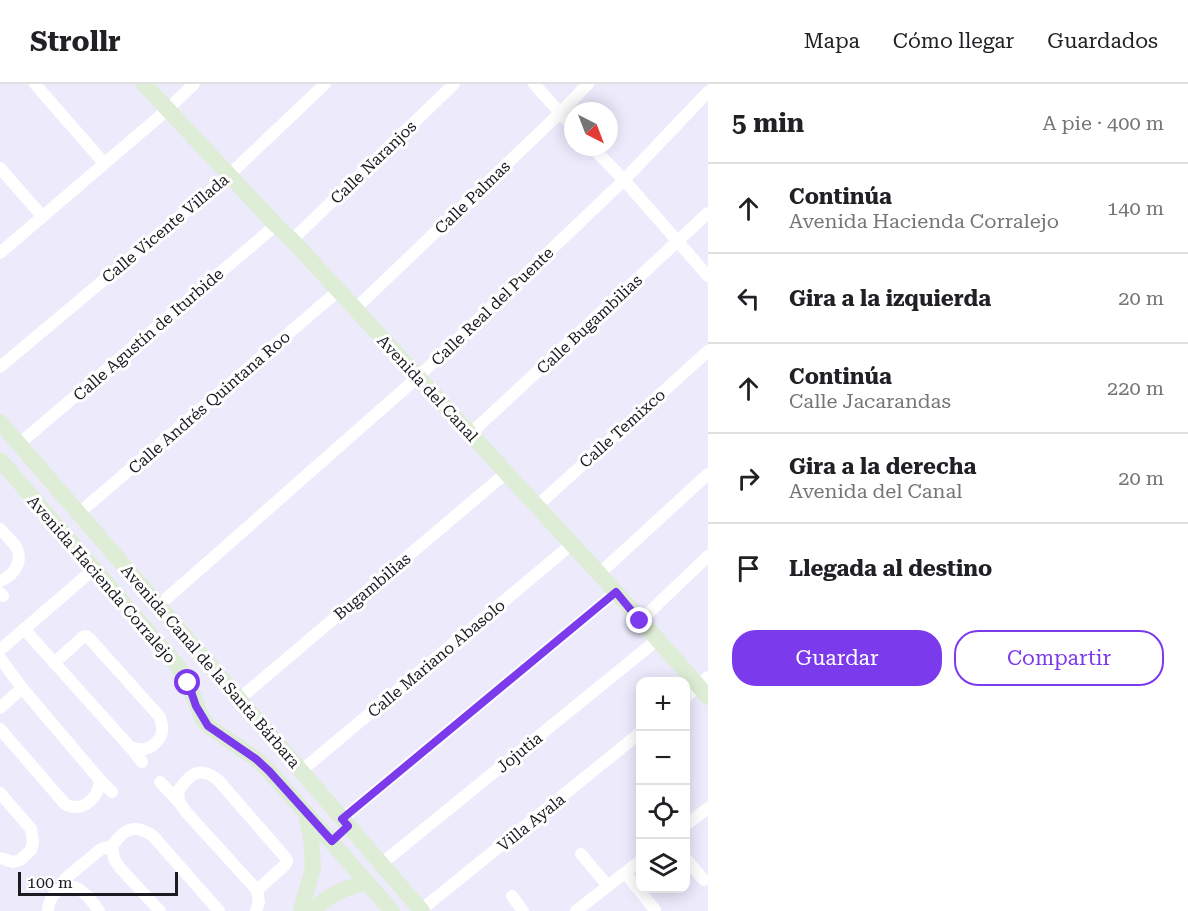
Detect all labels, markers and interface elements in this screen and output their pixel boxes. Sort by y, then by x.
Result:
text: Strollr [30,25,121,58]
text: Mapa [804,29,860,53]
text: Cómo llegar [893,29,1014,53]
text: Guardados [1047,29,1158,53]
north arrow [564,102,618,156]
text: 5 min [732,108,804,138]
text: A pie · 400 m [1042,111,1164,135]
street label: Calle Naranjos [327,116,420,208]
street label: Calle Palmas [431,156,514,238]
street label: Calle Vicente Villada [98,170,233,287]
text: Continúa [789,184,892,209]
icon: ahead [732,192,765,225]
text: 140 m [1107,196,1164,220]
text: Avenida Hacienda Corralejo [789,209,1059,233]
street label: Calle Real del Puente [427,243,557,370]
street label: Calle Agustín de Iturbide [69,264,227,405]
street label: Calle Bugambilias [533,270,646,378]
icon: left [732,282,765,315]
text: Gira a la izquierda [789,286,991,311]
text: 20 m [1118,286,1164,310]
street label: Calle Andrés Quintana Roo [125,327,294,478]
street label: Avenida del Canal [373,331,482,446]
text: Continúa [789,364,892,389]
icon: ahead [732,372,765,405]
text: 220 m [1107,376,1164,400]
street label: Calle Temixco [576,385,669,472]
text: Calle Jacarandas [789,389,951,413]
text: Gira a la derecha [789,454,976,479]
icon: right [732,462,765,495]
text: 20 m [1118,466,1164,490]
text: Avenida del Canal [789,479,962,503]
street label: Avenida Hacienda Corralejo [24,492,180,667]
street label: Bugambilias [330,549,415,624]
icon: arrive [732,552,765,585]
text: Llegada al destino [789,556,992,581]
street label: Avenida Canal de la Santa Bárbara [117,561,304,772]
street label: Calle Mariano Abasolo [364,595,509,721]
route end [626,607,652,633]
button: Guardar [732,630,942,686]
button: Compartir [954,630,1164,686]
route start [174,669,200,695]
map controls [636,677,690,893]
button: + [636,677,690,731]
street label: Jojutia [493,728,546,776]
button: − [636,731,690,785]
button: locate [636,785,690,839]
street label: Villa Ayala [494,789,569,855]
button: layers [636,839,690,893]
scale bar [18,869,178,896]
text: 100 m [27,873,73,892]

